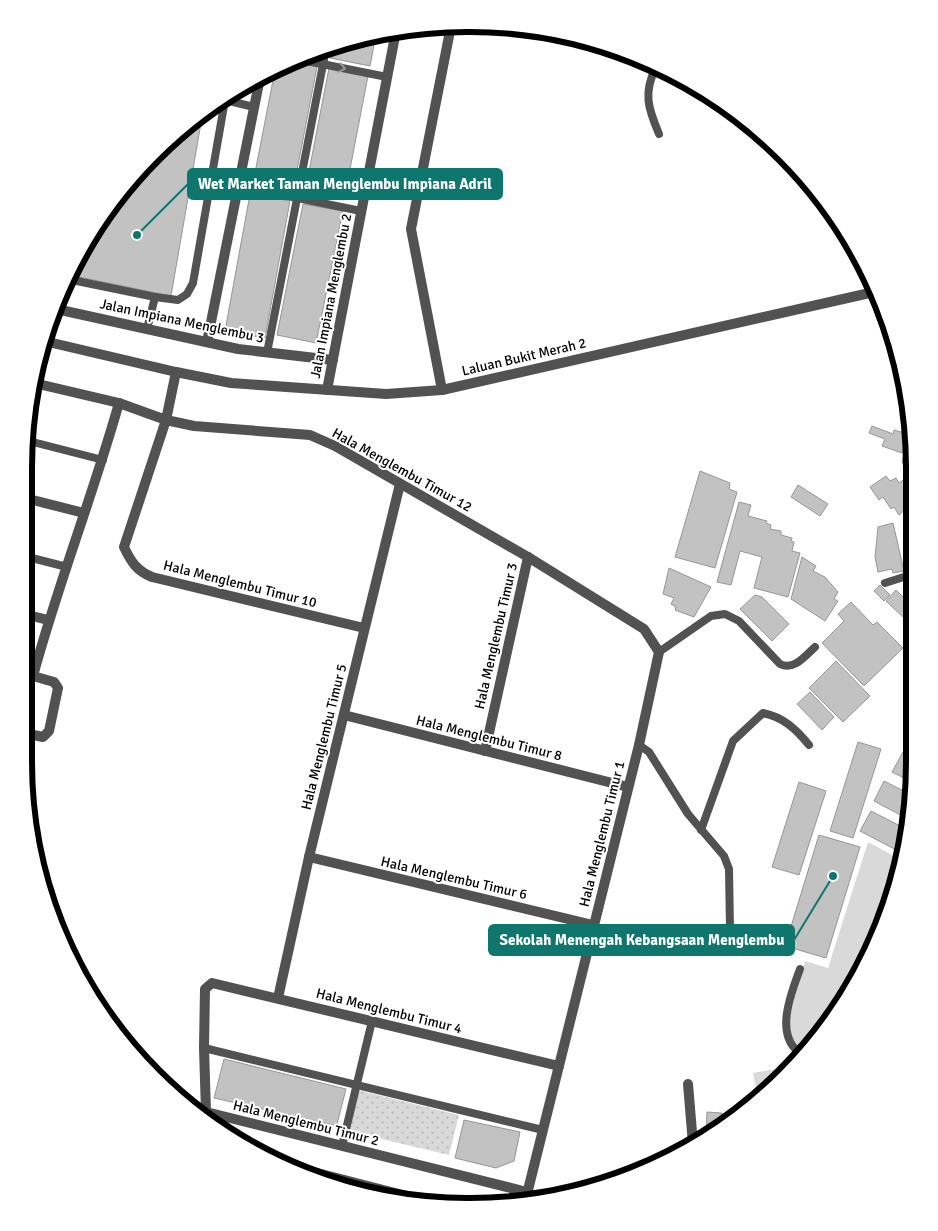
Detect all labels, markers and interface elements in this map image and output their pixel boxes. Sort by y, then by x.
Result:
one-way arrow [338,62,346,72]
callout: Wet Market Taman Menglembu Impiana Adril [188,169,502,199]
text: Wet Market Taman Menglembu Impiana Adril [198,175,492,193]
street label: Jalan Impiana Menglembu 2 [307,212,355,380]
street label: Jalan Impiana Menglembu 3 [98,295,266,347]
street label: Laluan Bukit Merah 2 [460,334,588,380]
street label: Hala Menglembu Timur 12 [329,424,475,516]
street label: Hala Menglembu Timur 10 [162,557,318,611]
street label: Hala Menglembu Timur 3 [471,561,521,711]
street label: Hala Menglembu Timur 5 [298,662,350,812]
street label: Hala Menglembu Timur 8 [414,712,564,764]
street label: Hala Menglembu Timur 1 [576,759,628,909]
street label: Hala Menglembu Timur 6 [379,853,529,903]
callout: Sekolah Menengah Kebangsaan Menglembu [489,925,794,955]
text: Sekolah Menengah Kebangsaan Menglembu [500,931,784,949]
street label: Hala Menglembu Timur 4 [314,985,464,1037]
street label: Hala Menglembu Timur 2 [231,1097,381,1149]

